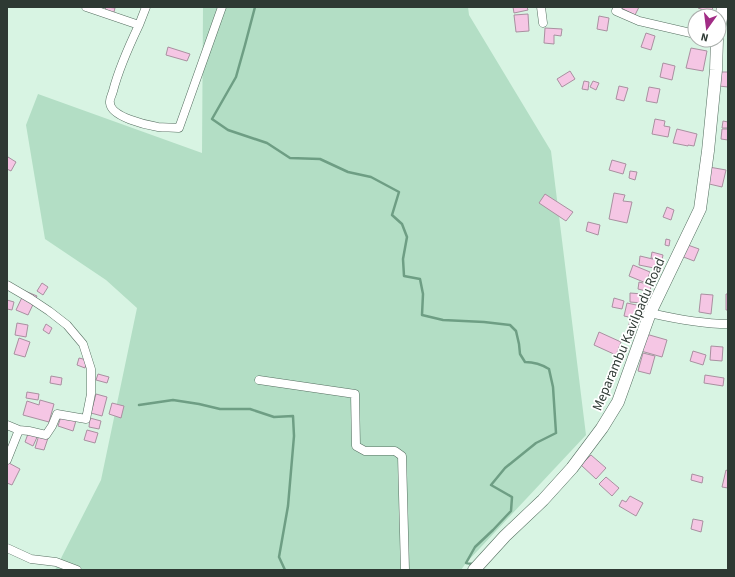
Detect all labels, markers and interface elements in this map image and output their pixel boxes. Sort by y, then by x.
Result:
north arrow [687,8,727,48]
text: N [699,29,710,45]
street label: Meparambu Kavilpadu Road [588,255,670,414]

